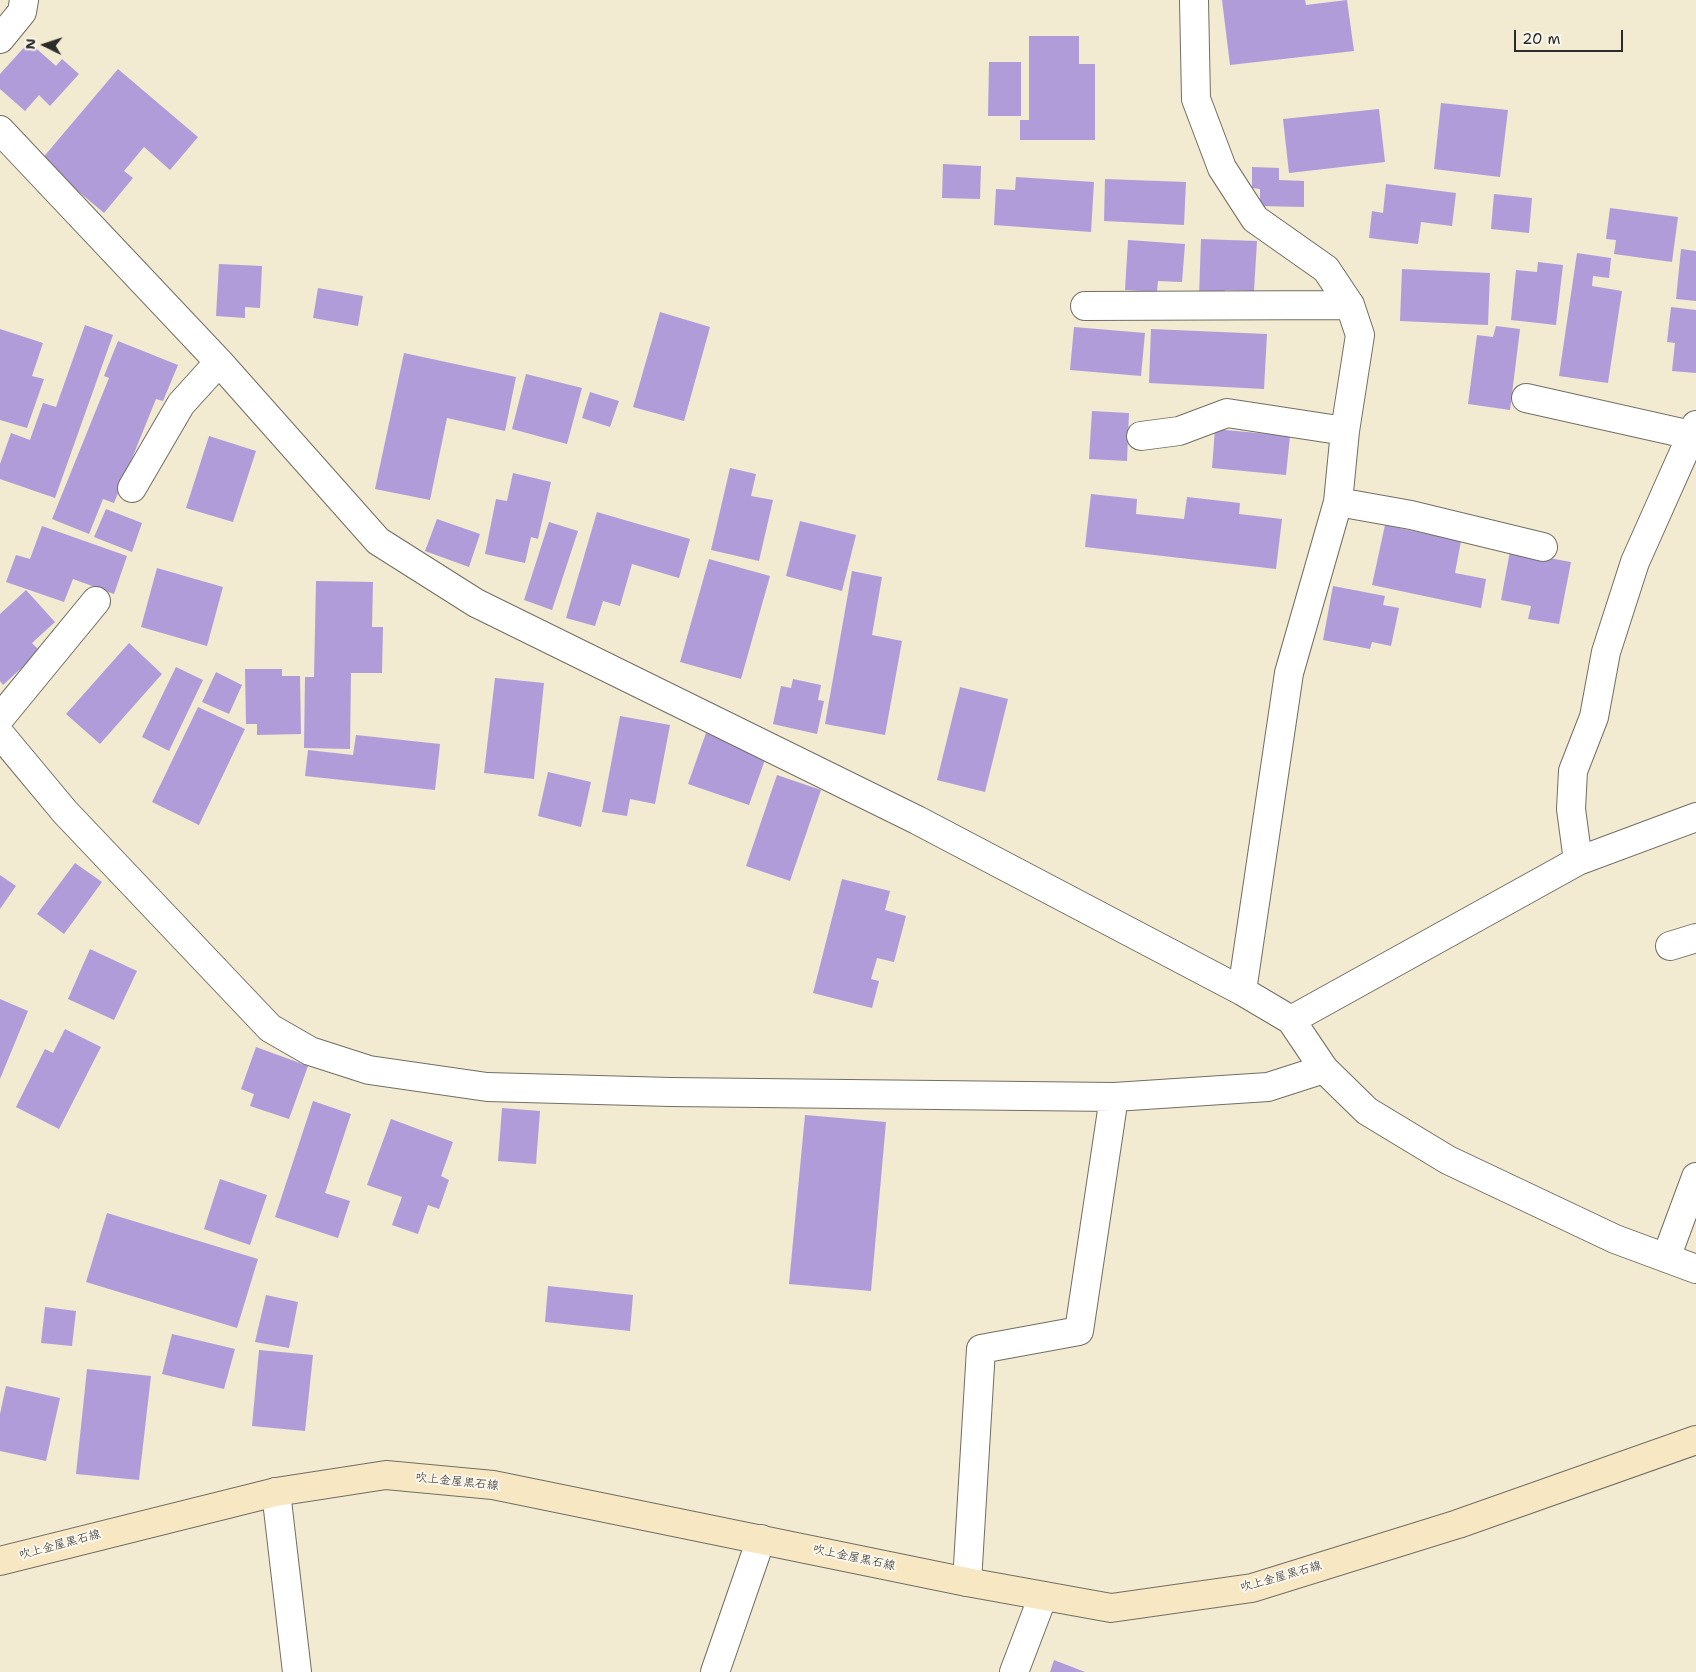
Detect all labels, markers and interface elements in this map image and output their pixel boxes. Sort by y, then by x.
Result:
north arrow [20,20,70,70]
scale bar [1516,20,1625,52]
text: 20 m [1522,29,1561,49]
text: N [21,38,39,50]
street label: 吹上金屋黒石線 [414,1470,500,1494]
street label: 吹上金屋黒石線 [18,1527,102,1563]
street label: 吹上金屋黒石線 [811,1542,897,1574]
street label: 吹上金屋黒石線 [1239,1559,1323,1595]

